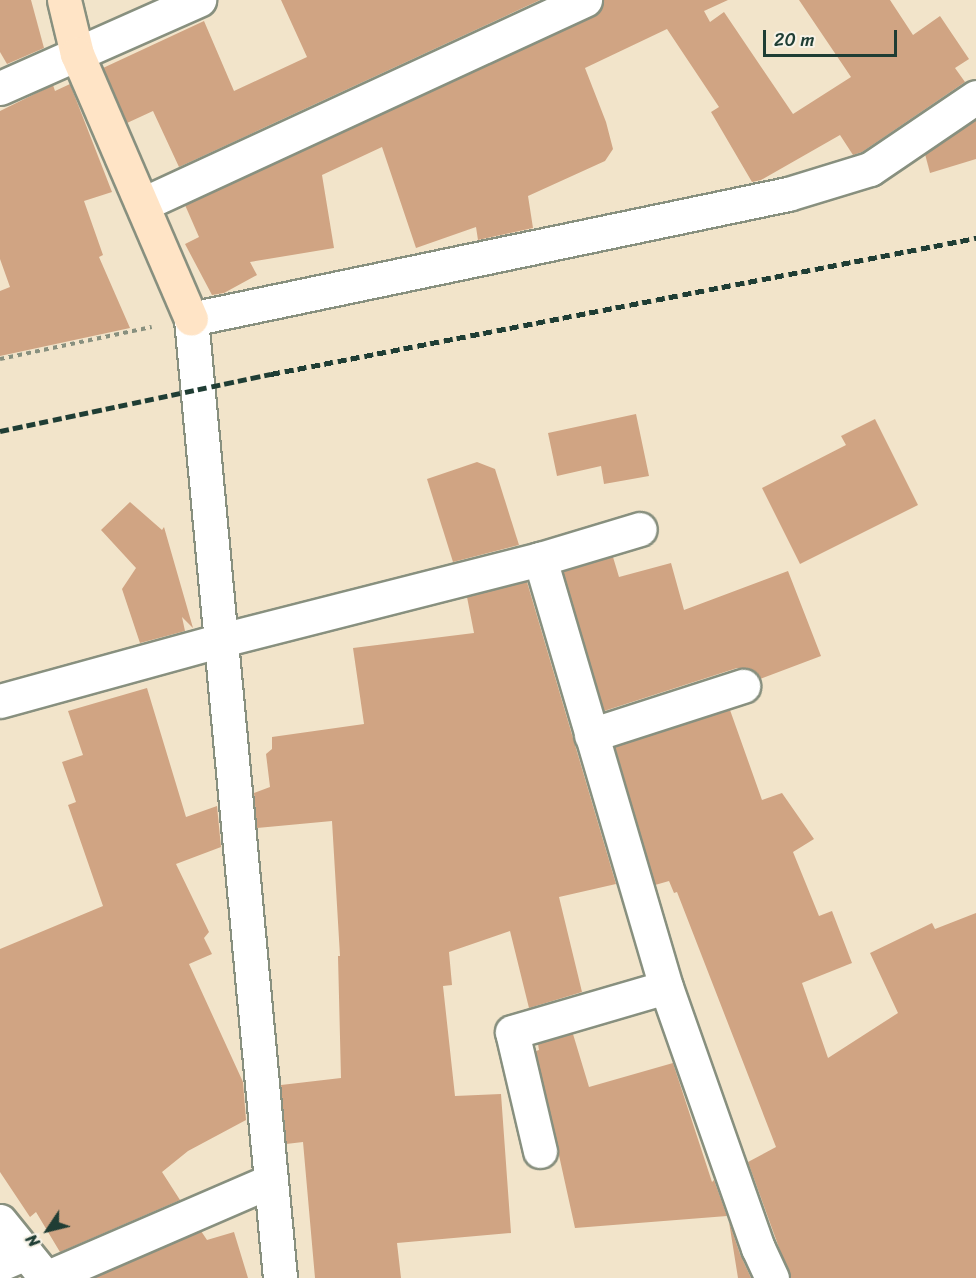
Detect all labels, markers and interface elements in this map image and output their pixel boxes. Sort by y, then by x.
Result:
scale bar [766,18,900,56]
text: 20 m [774,24,814,56]
north arrow [18,1200,78,1260]
text: N [18,1228,48,1253]

